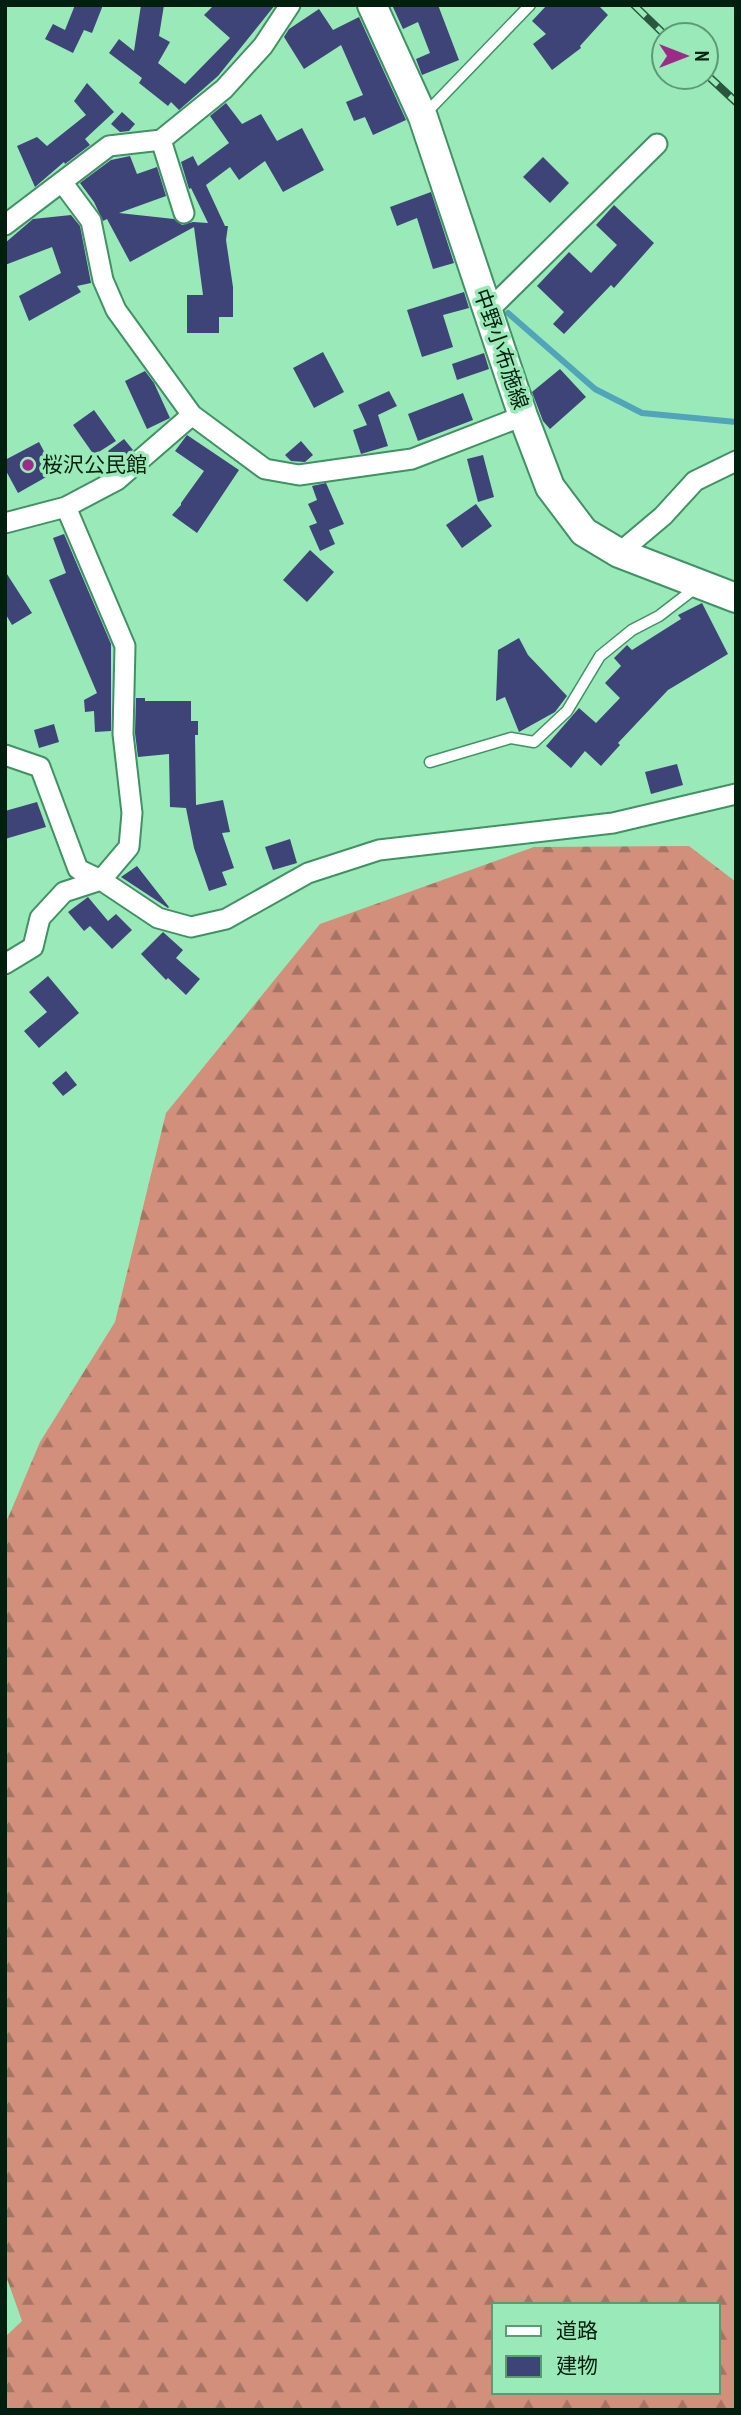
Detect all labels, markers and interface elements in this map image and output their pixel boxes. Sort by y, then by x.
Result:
north arrow [650,21,720,91]
text: N [690,51,714,61]
street label: 中野小布施線 [468,285,535,413]
place label: 桜沢公民館 [42,451,147,478]
marker: 桜沢公民館 [20,457,36,473]
legend [492,2303,720,2394]
text: 道路 [556,2317,598,2344]
text: 建物 [556,2352,598,2379]

